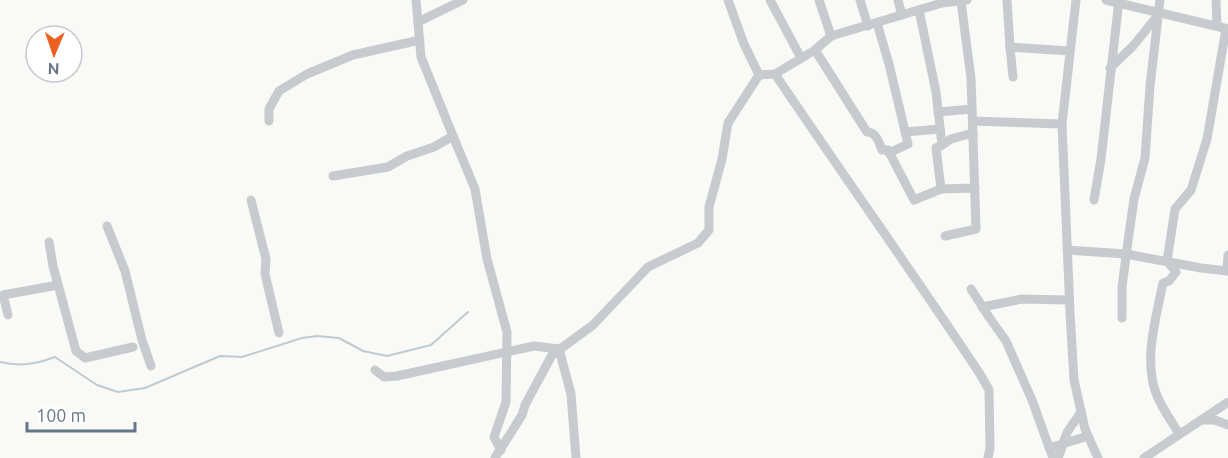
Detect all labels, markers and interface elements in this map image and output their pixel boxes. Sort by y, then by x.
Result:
north arrow [24,24,84,84]
text: N [47,60,60,78]
scale bar [27,395,135,433]
text: 100 m [36,405,86,425]

